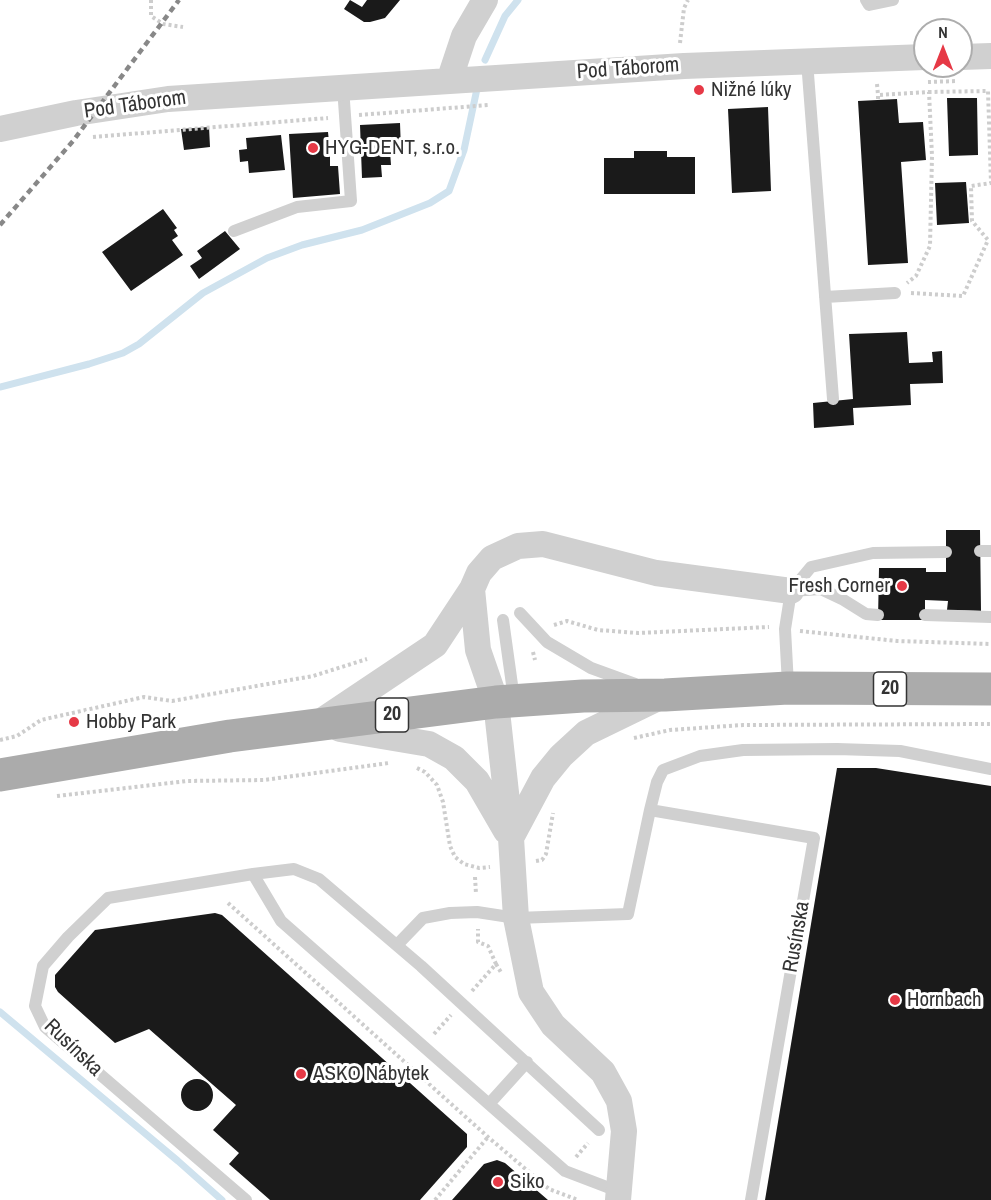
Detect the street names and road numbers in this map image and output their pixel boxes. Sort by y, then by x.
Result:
street label: Pod Táborom [576,53,680,85]
street label: Pod Táborom [82,85,188,125]
road number: 20 [874,672,906,706]
road number: 20 [376,698,408,732]
street label: Rusínska [778,899,816,975]
street label: Rusínska [38,1014,108,1082]

